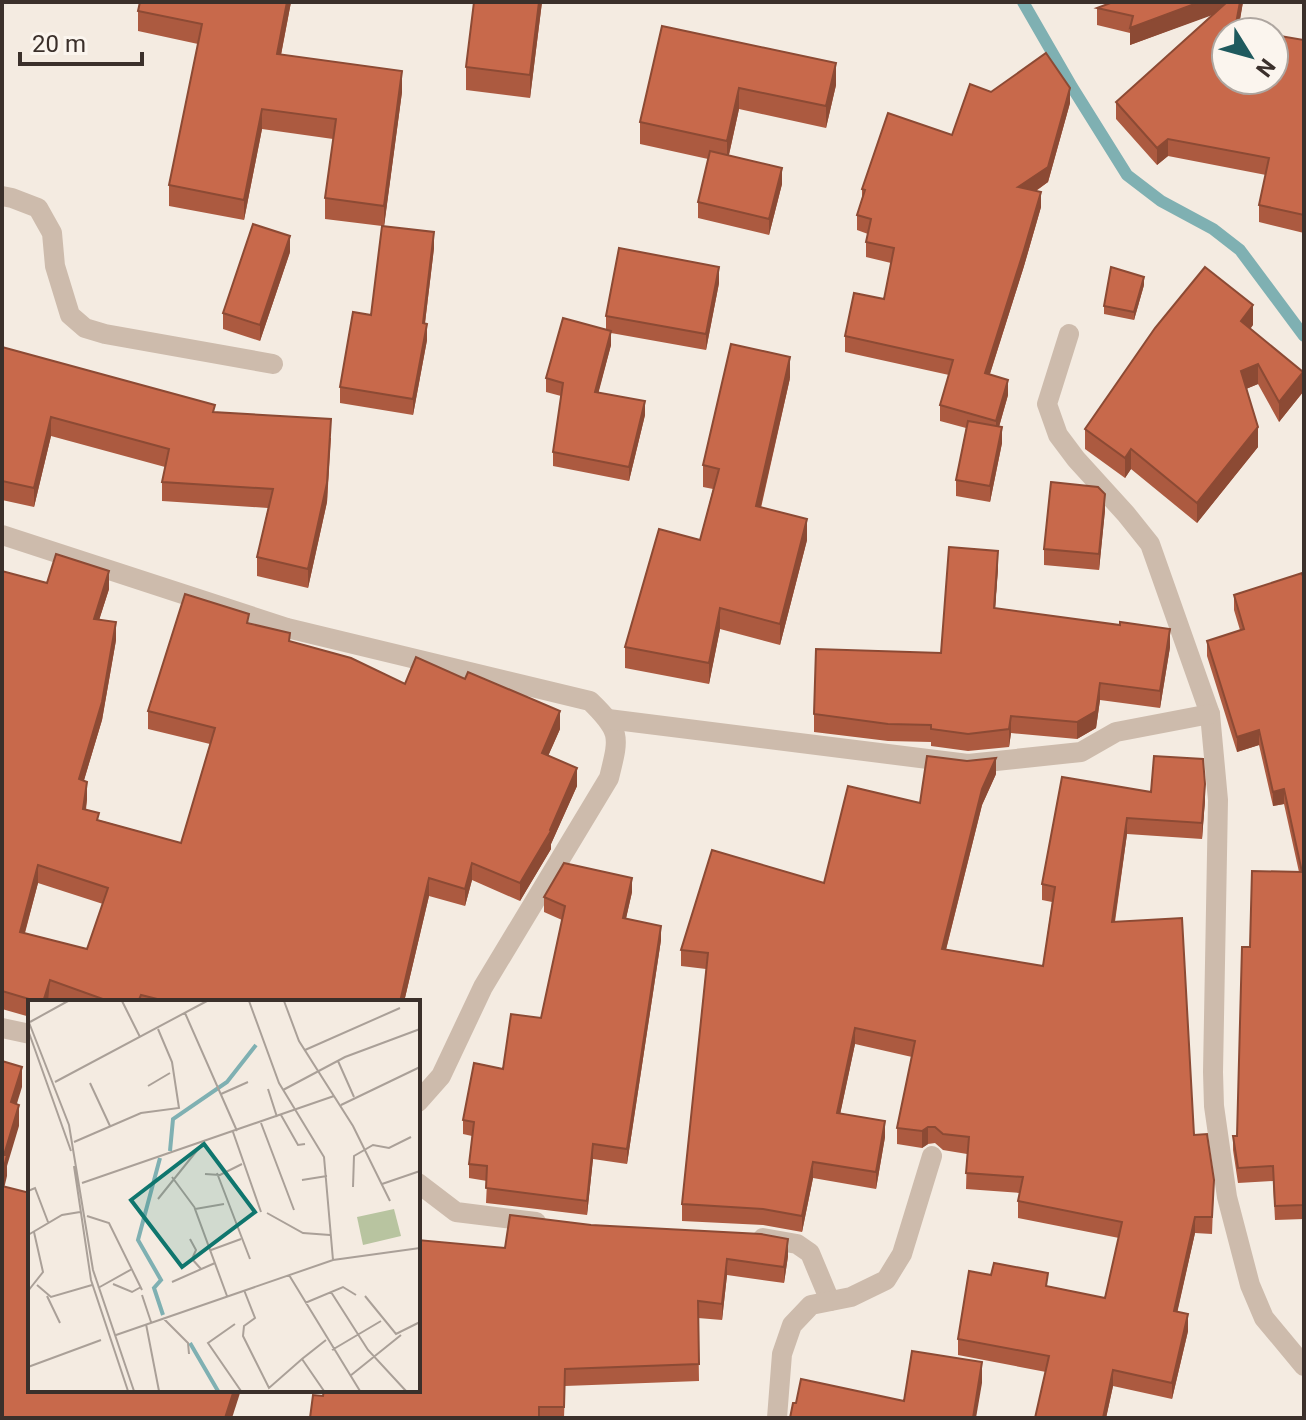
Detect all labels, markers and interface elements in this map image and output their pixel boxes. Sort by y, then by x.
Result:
scale bar [20,16,142,66]
north arrow [1210,16,1290,96]
text: 20 m [32,30,86,58]
text: N [1251,54,1280,81]
inset map [28,1000,420,1392]

